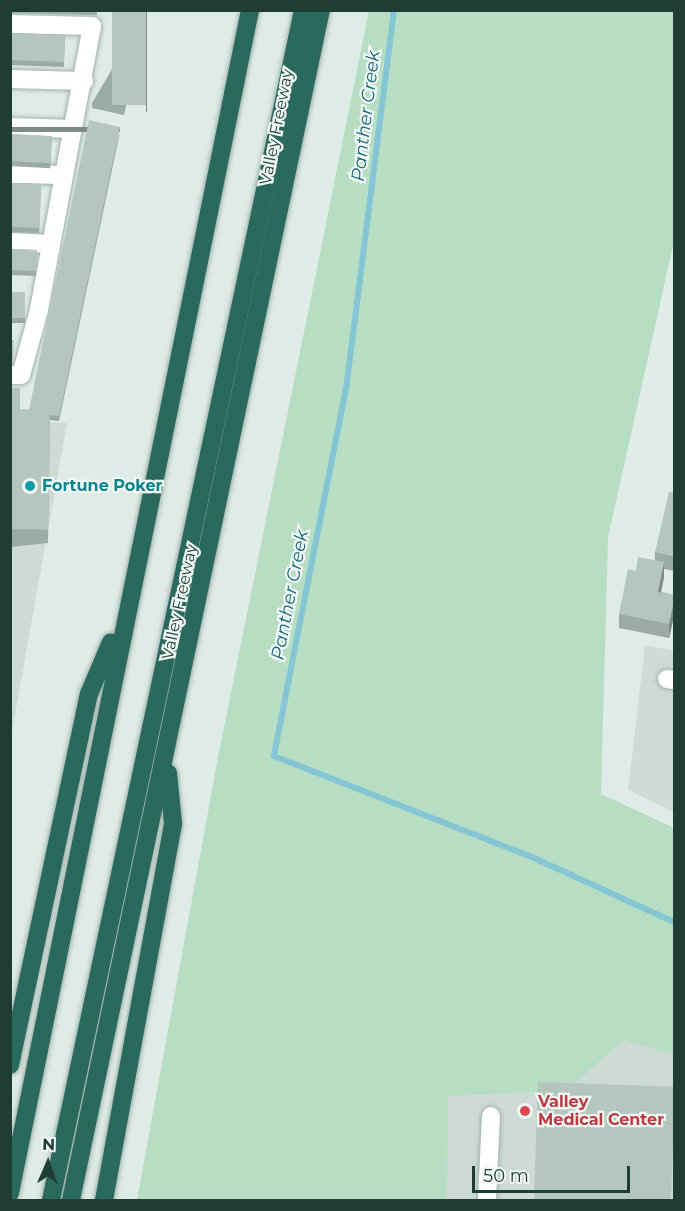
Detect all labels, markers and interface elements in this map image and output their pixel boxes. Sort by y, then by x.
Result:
water label: Panther Creek [347,49,385,183]
street label: Valley Freeway [256,67,298,187]
place label: Fortune Poker [42,476,162,496]
marker: Fortune Poker [23,479,37,493]
water label: Panther Creek [267,528,313,662]
street label: Valley Freeway [158,542,202,662]
place label: Valley Medical Center [538,1092,664,1130]
marker: Valley Medical Center [516,1102,534,1120]
north arrow [18,1133,78,1193]
text: N [42,1135,55,1154]
scale bar [475,1154,632,1192]
text: 50 m [483,1165,529,1187]

